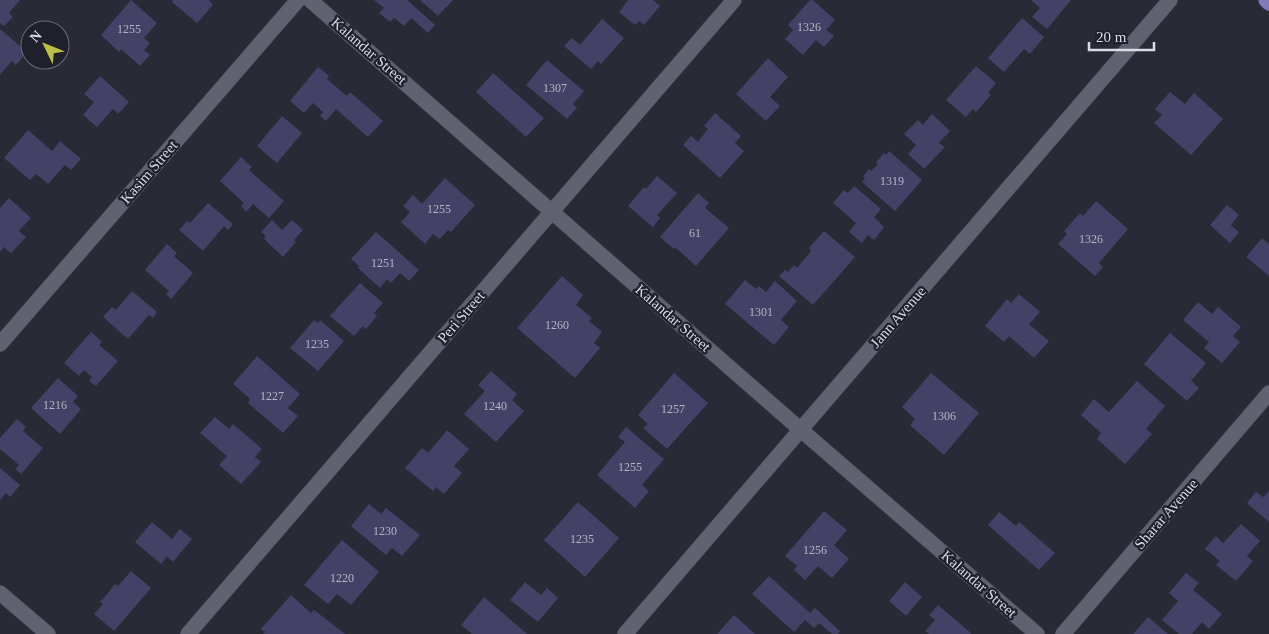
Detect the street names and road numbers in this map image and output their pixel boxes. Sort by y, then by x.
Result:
street label: Kalandar Street [328,14,410,88]
street label: Kasim Street [117,137,181,207]
street label: Kalandar Street [632,281,714,355]
street label: Jann Avenue [867,283,929,351]
street label: Peri Street [434,287,488,346]
street label: Sharar Avenue [1131,475,1201,552]
street label: Kalandar Street [938,547,1020,621]

